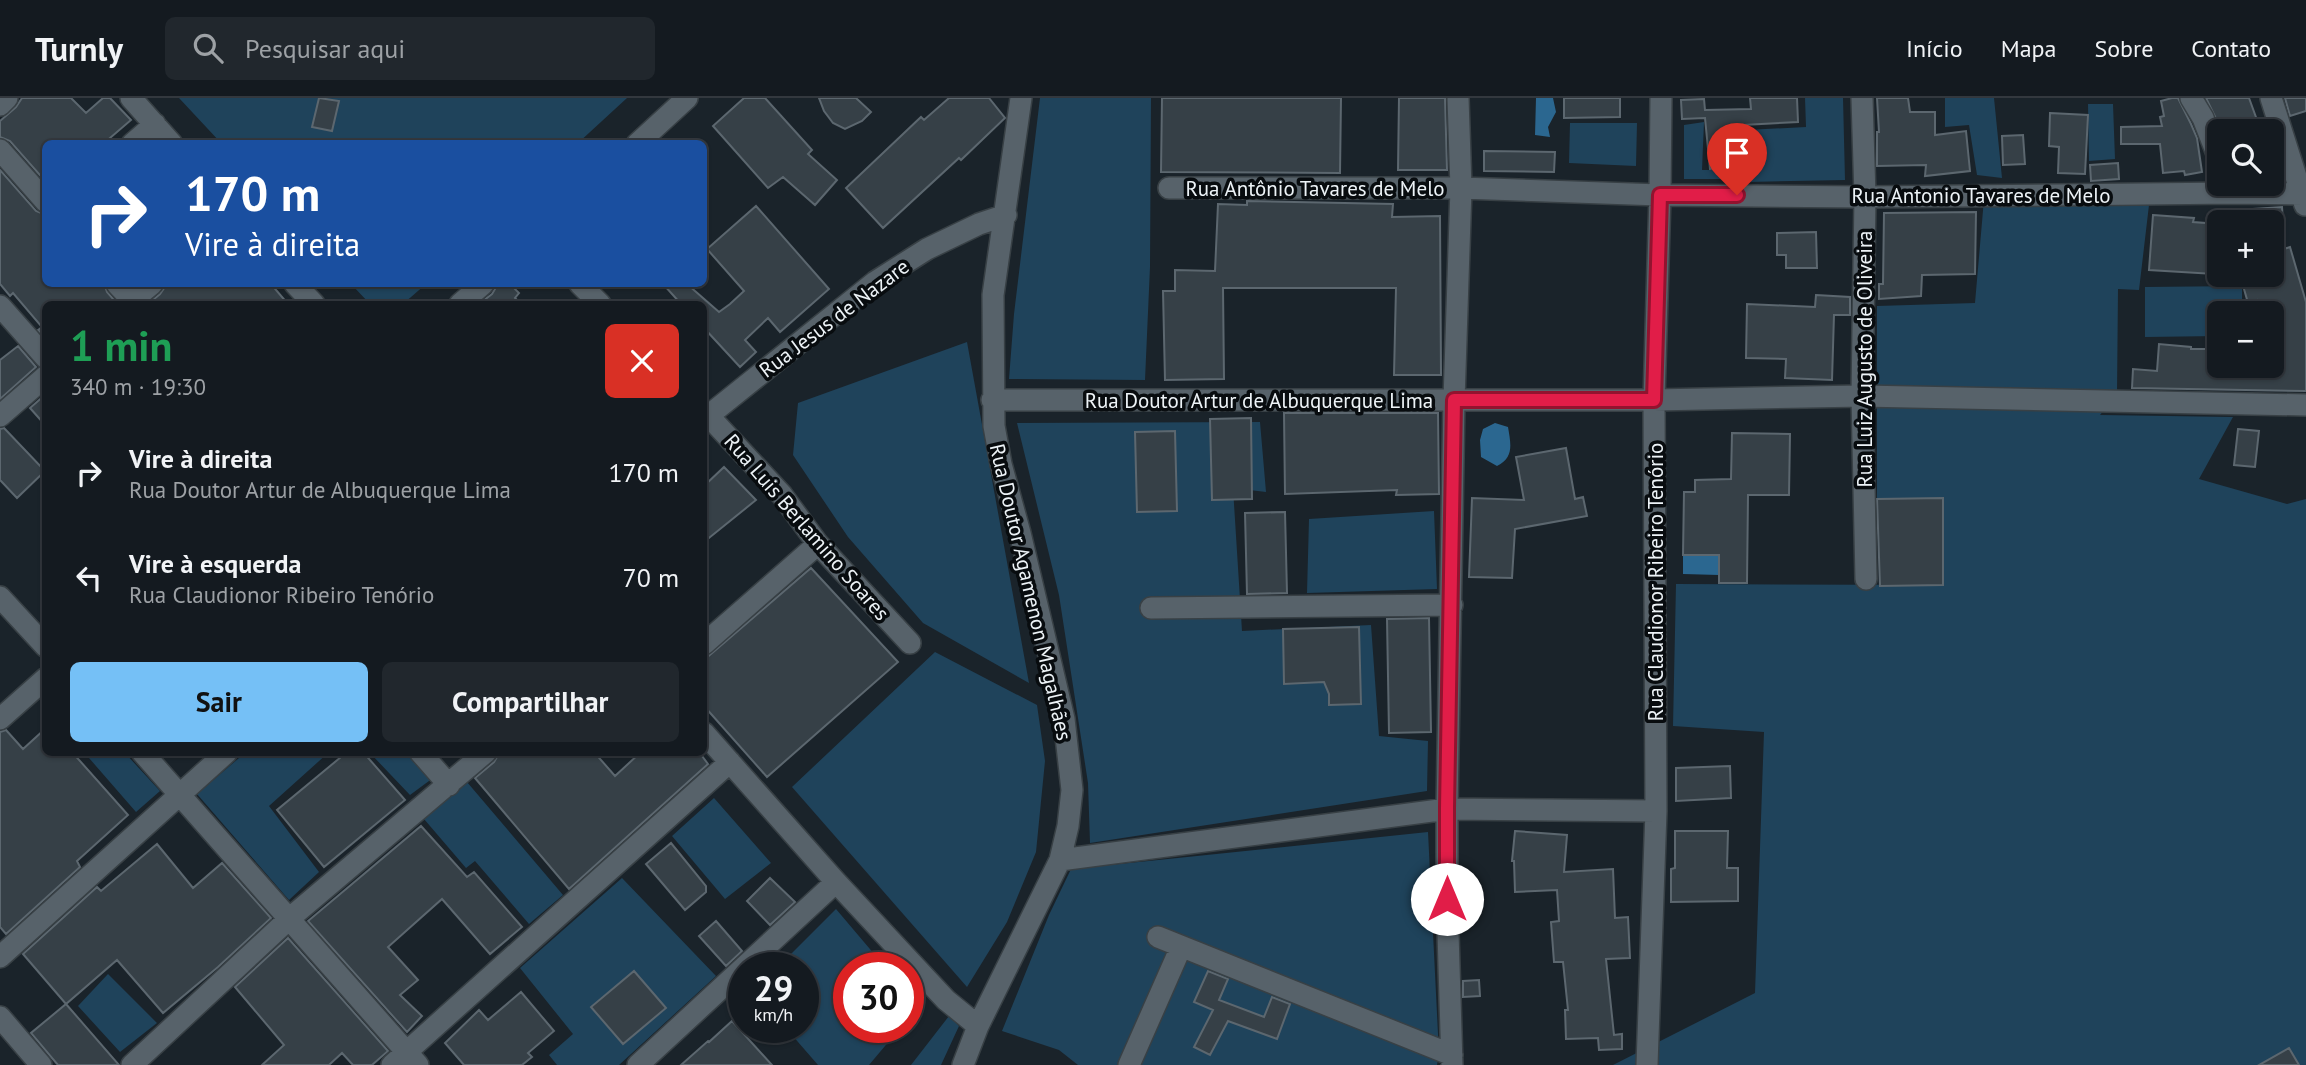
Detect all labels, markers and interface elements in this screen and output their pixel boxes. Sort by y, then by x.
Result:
search box [165,17,655,80]
text: Turnly [35,27,123,70]
icon: search [189,29,227,67]
text: Pesquisar aqui [245,32,405,65]
text: Início [1906,33,1963,64]
text: Mapa [2001,33,2056,64]
text: Sobre [2094,33,2153,64]
text: Contato [2191,33,2271,64]
map controls [2207,119,2284,378]
button: search [2207,119,2284,196]
pin [1707,123,1767,195]
icon: arrive [1718,134,1756,172]
text: 170 m [185,161,320,225]
icon: right [70,168,161,259]
street label: Rua Antônio Tavares de Melo [1185,175,1445,202]
street label: Rua Antonio Tavares de Melo [1851,182,2111,209]
button: + [2207,210,2284,287]
text: Vire à direita [185,223,360,265]
street label: Rua Luiz Augusto de Oliveira [1851,231,1878,487]
street label: Rua Jesus de Nazare [754,253,914,383]
button: − [2207,301,2284,378]
text: 1 min [70,318,172,373]
button: close [605,324,679,398]
text: 340 m · 19:30 [70,372,206,401]
street label: Rua Doutor Artur de Albuquerque Lima [1085,387,1433,414]
street label: Rua Luis Berlamino Soares [719,428,895,626]
street label: Rua Doutor Agamenon Magalhães [984,441,1078,743]
text: Vire à direita [129,442,272,475]
street label: Rua Claudionor Ribeiro Tenório [1642,443,1669,721]
icon: right [70,454,108,492]
text: 170 m [608,456,679,489]
text: Rua Doutor Artur de Albuquerque Lima [129,475,511,504]
text: Vire à esquerda [129,547,301,580]
icon: left [70,559,108,597]
text: 70 m [623,561,679,594]
text: Rua Claudionor Ribeiro Tenório [129,580,434,609]
button: Sair [70,662,368,742]
button: Compartilhar [382,662,679,742]
position arrow [1410,862,1484,936]
speed limit sign: 30 [833,952,924,1043]
text: 29 [754,965,793,1011]
text: km/h [754,1003,793,1026]

